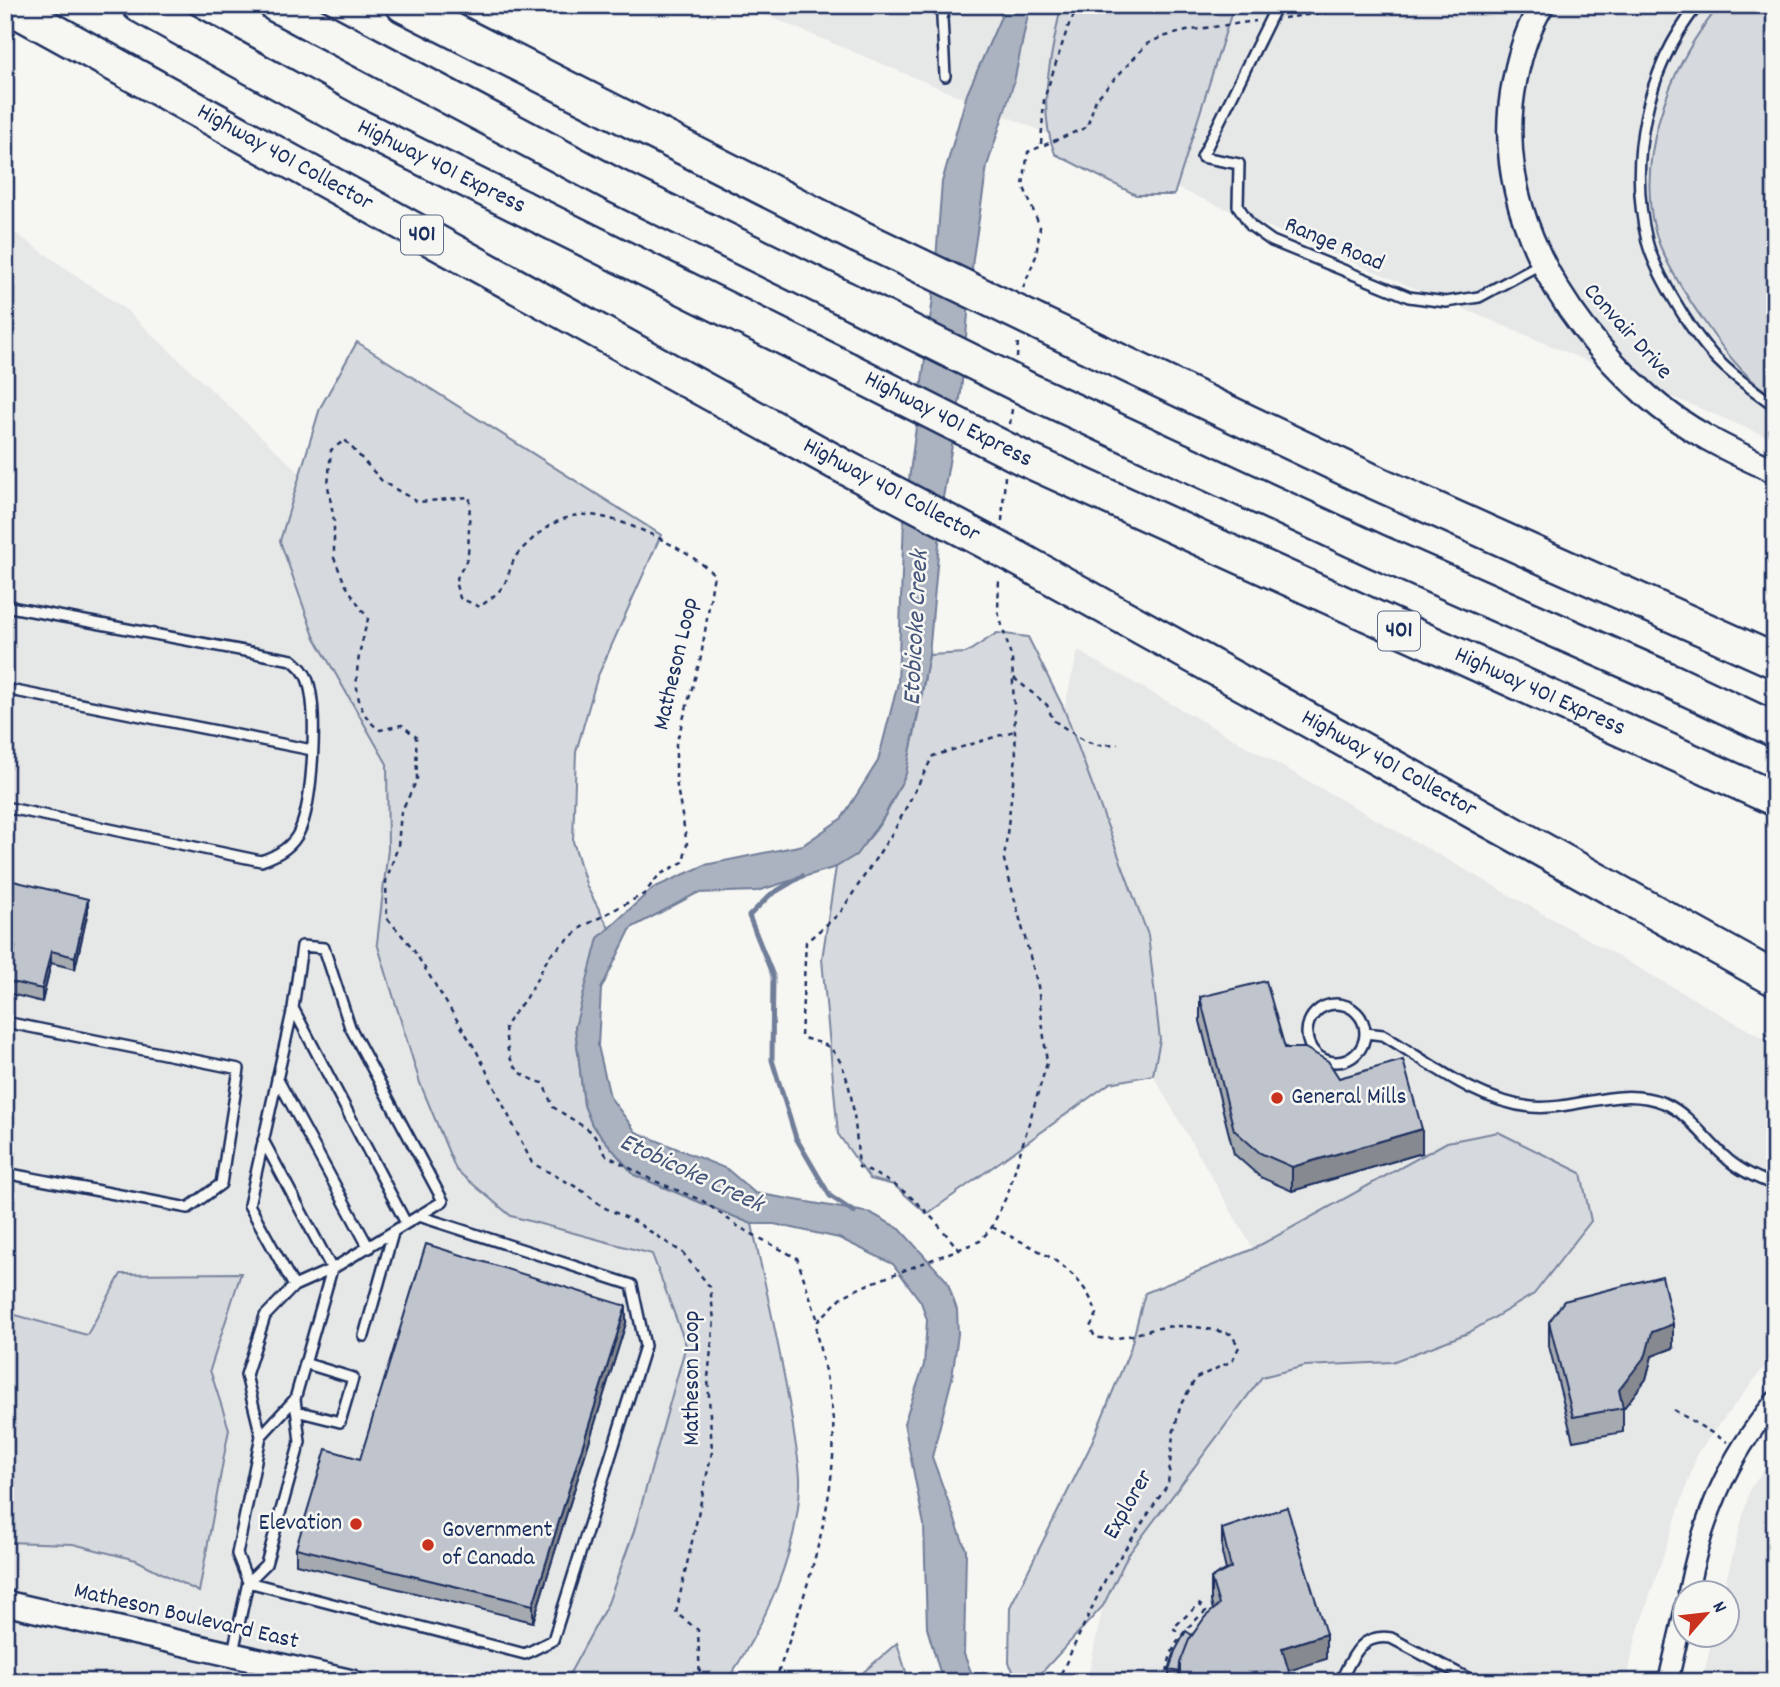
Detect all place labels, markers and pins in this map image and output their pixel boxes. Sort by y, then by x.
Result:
place label: General Mills [1291,1081,1407,1115]
marker: General Mills [1269,1090,1285,1106]
place label: Elevation [259,1507,342,1541]
place label: Government of Canada [442,1514,552,1576]
marker: Elevation [348,1516,364,1532]
marker: Government of Canada [420,1537,436,1553]

